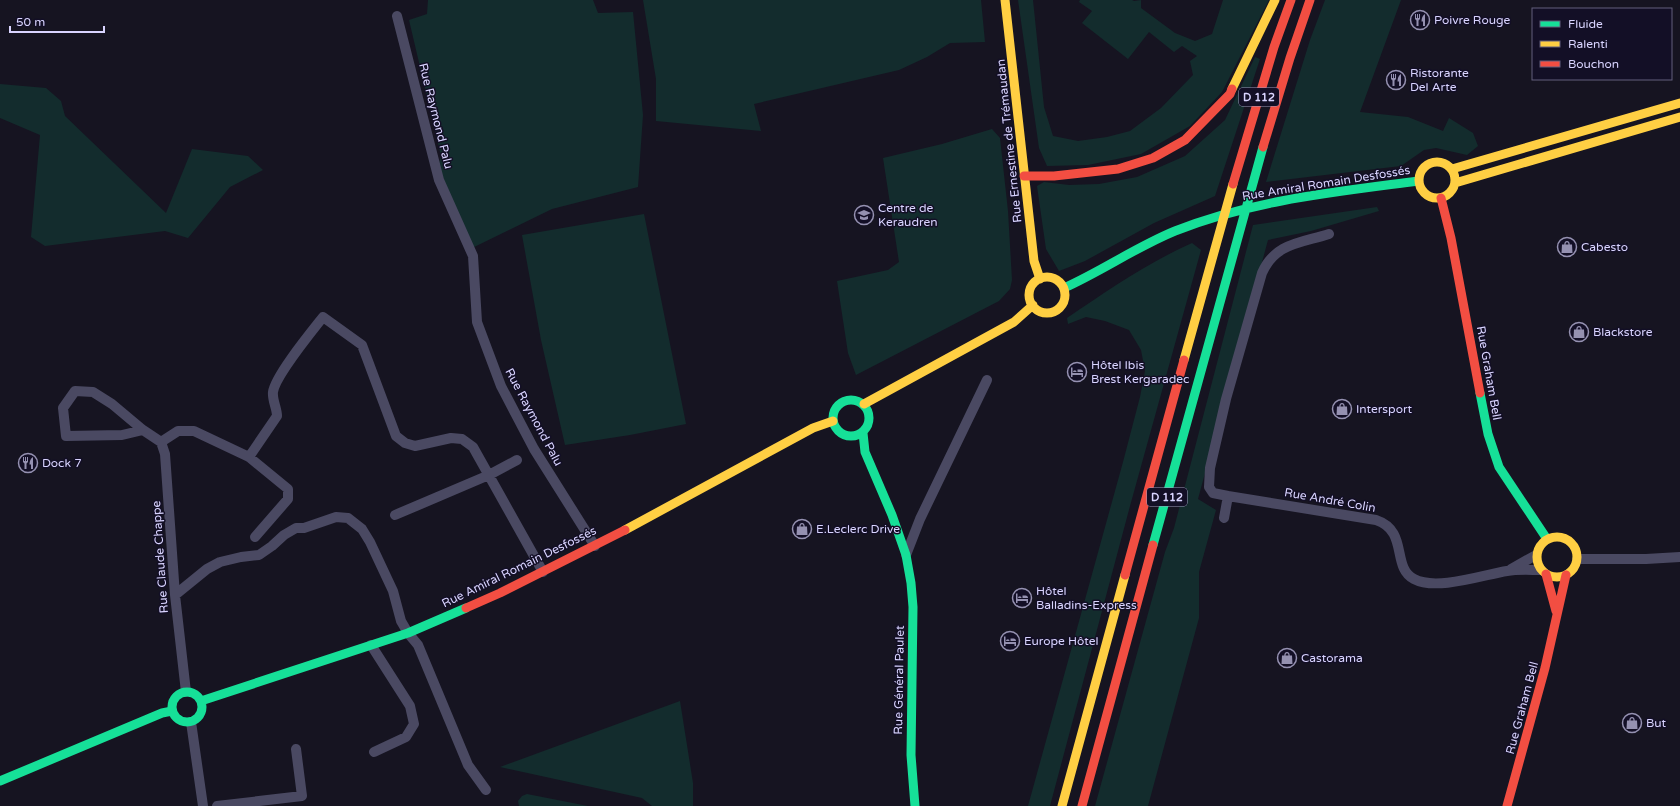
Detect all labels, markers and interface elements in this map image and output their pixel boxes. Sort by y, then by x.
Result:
scale bar [10,8,104,34]
legend [1532,8,1672,80]
restaurant icon: Poivre Rouge [1409,9,1431,31]
place label: Poivre Rouge [1434,13,1511,27]
text: 50 m [16,15,45,29]
text: Fluide [1568,17,1603,31]
text: Ralenti [1568,37,1608,51]
text: Bouchon [1568,57,1619,71]
street label: Rue Ernestine de Trémaudan [993,58,1025,224]
street label: Rue Raymond Palu [416,62,456,170]
place label: Ristorante Del Arte [1410,66,1469,94]
restaurant icon: Ristorante Del Arte [1385,69,1407,91]
road number: D 112 [1239,88,1279,106]
street label: Rue Amiral Romain Desfossés [1241,163,1411,203]
place label: Centre de Keraudren [878,201,938,229]
school or university icon: Centre de Keraudren [853,204,875,226]
shop icon: Cabesto [1556,236,1578,258]
place label: Cabesto [1581,240,1628,254]
shop icon: Blackstore [1568,321,1590,343]
street label: Rue Graham Bell [1474,325,1504,421]
place label: Blackstore [1593,325,1653,339]
place label: Hôtel Ibis Brest Kergaradec [1091,358,1190,386]
hotel icon: Hôtel Ibis Brest Kergaradec [1066,361,1088,383]
street label: Rue Raymond Palu [502,366,566,468]
shop icon: Intersport [1331,398,1353,420]
place label: Intersport [1356,402,1413,416]
restaurant icon: Dock 7 [17,452,39,474]
place label: Dock 7 [42,456,82,470]
street label: Rue André Colin [1283,485,1377,515]
road number: D 112 [1147,488,1187,506]
street label: Rue Claude Chappe [149,500,171,614]
shop icon: E.Leclerc Drive [791,518,813,540]
place label: E.Leclerc Drive [816,522,900,536]
street label: Rue Amiral Romain Desfossés [440,523,599,611]
place label: Hôtel Balladins-Express [1036,584,1137,612]
hotel icon: Hôtel Balladins-Express [1011,587,1033,609]
street label: Rue Général Paulet [891,625,907,735]
hotel icon: Europe Hôtel [999,630,1021,652]
place label: Europe Hôtel [1024,634,1098,648]
shop icon: Castorama [1276,647,1298,669]
place label: Castorama [1301,651,1363,665]
street label: Rue Graham Bell [1503,660,1541,756]
shop icon: But [1621,712,1643,734]
place label: But [1646,716,1667,730]

